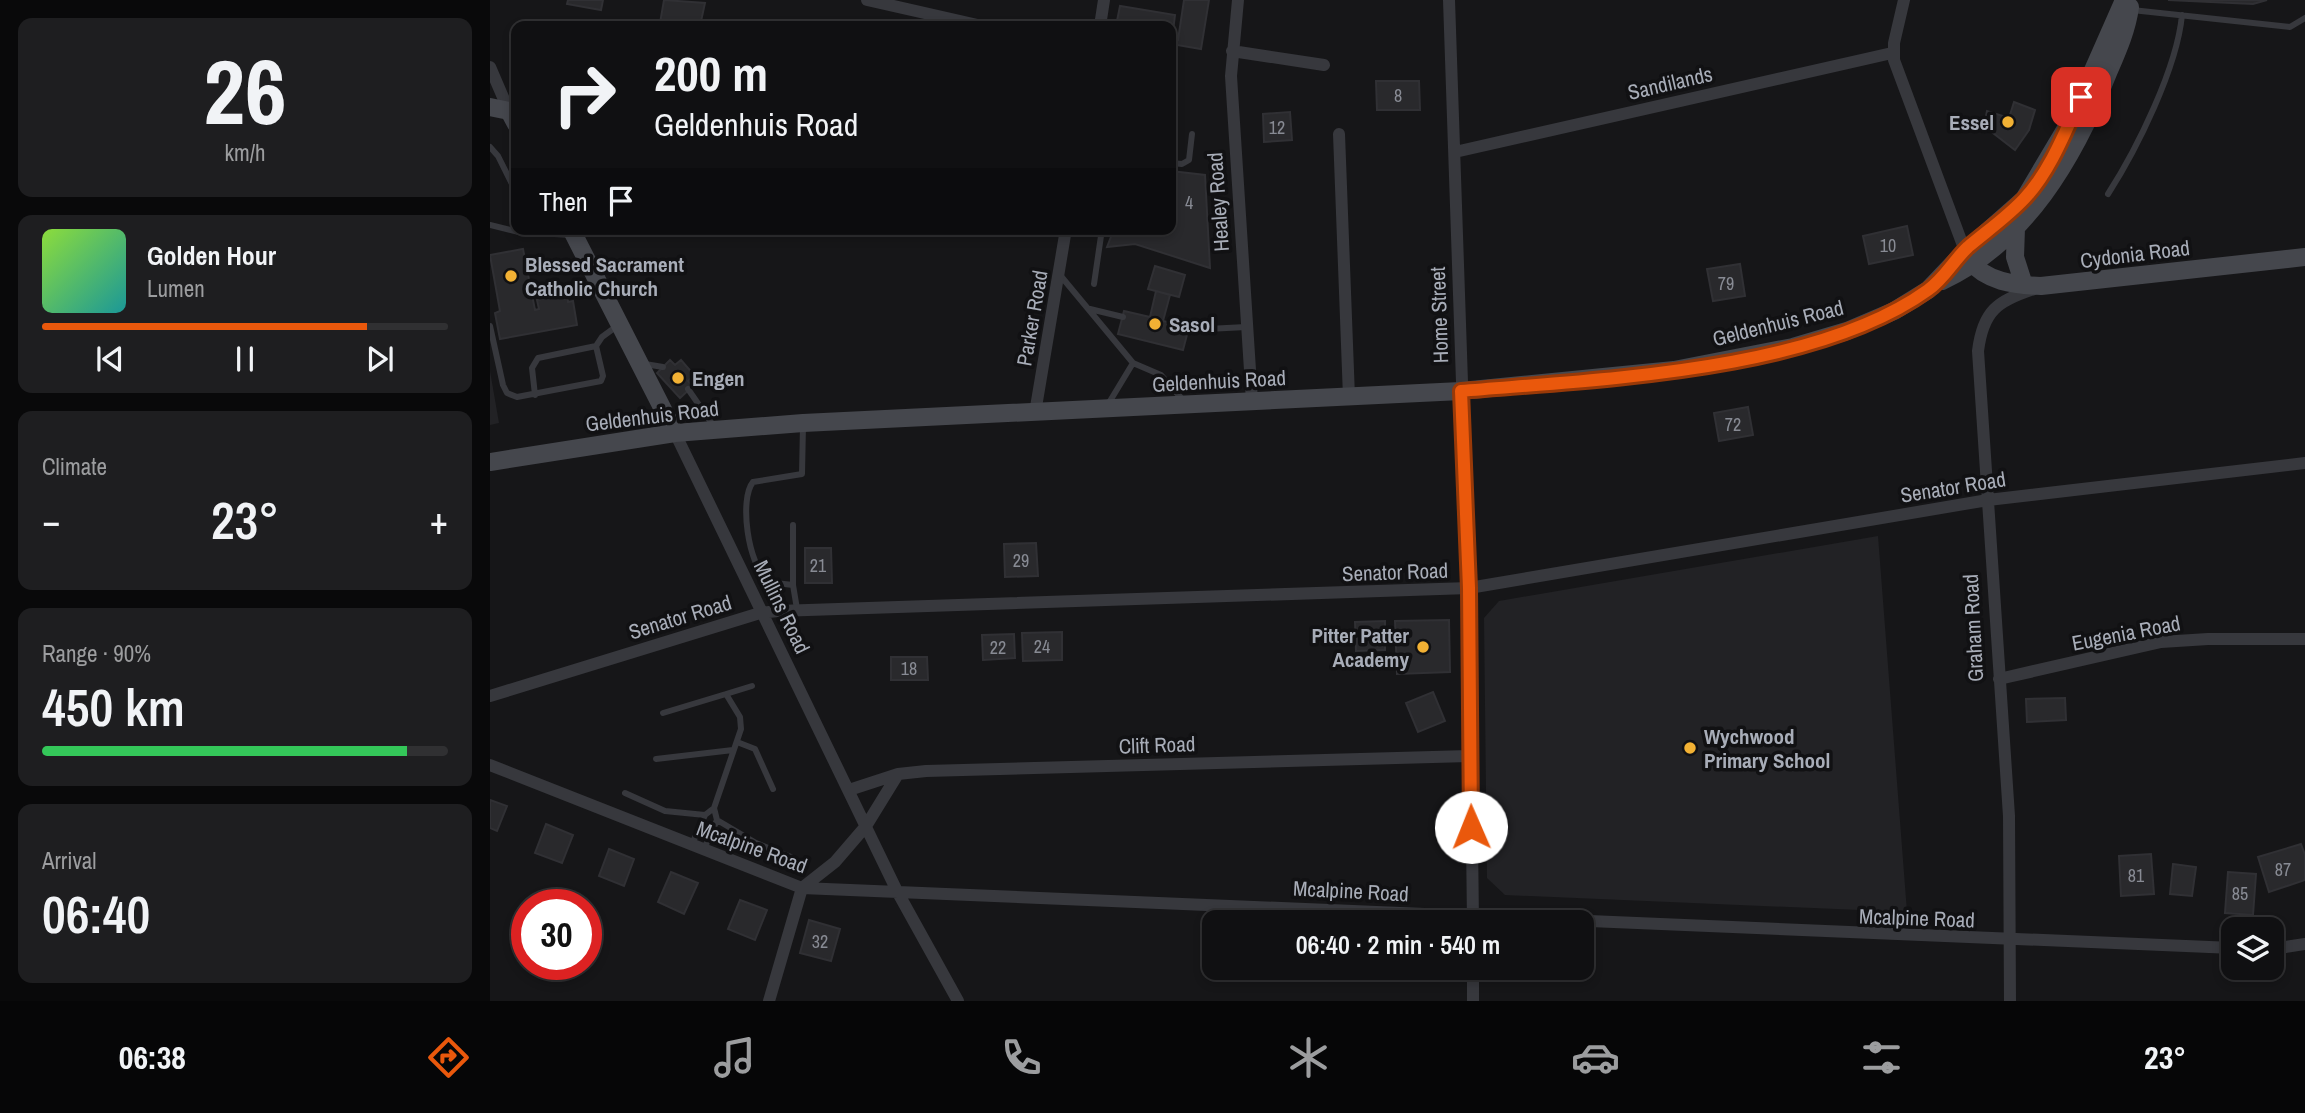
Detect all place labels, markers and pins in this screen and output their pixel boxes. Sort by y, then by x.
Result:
pin [2051,67,2111,127]
place label: Essel [1949,108,1994,137]
marker: Essel [2000,114,2016,130]
place label: Blessed Sacrament Catholic Church [525,250,684,303]
marker: Blessed Sacrament Catholic Church [503,268,519,284]
place label: Sasol [1169,310,1215,339]
marker: Sasol [1147,316,1163,332]
place label: Engen [692,364,745,393]
marker: Engen [670,370,686,386]
place label: Pitter Patter Academy [1311,621,1409,674]
marker: Pitter Patter Academy [1415,639,1431,655]
place label: Wychwood Primary School [1704,722,1830,775]
marker: Wychwood Primary School [1682,740,1698,756]

